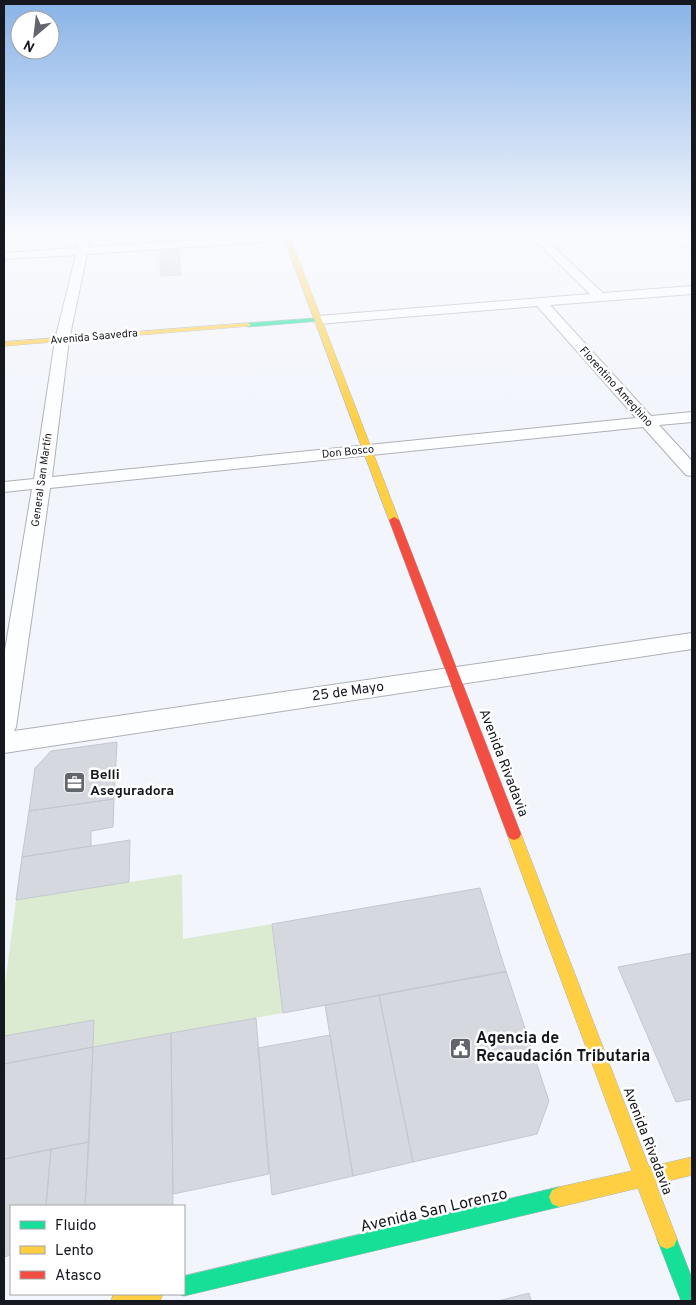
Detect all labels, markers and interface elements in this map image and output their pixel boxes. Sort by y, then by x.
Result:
north arrow [10,10,60,60]
text: N [21,35,38,55]
street label: Avenida Saavedra [50,326,139,348]
street label: Florentino Ameghino [576,344,656,430]
street label: General San Martín [28,432,56,528]
street label: Don Bosco [321,442,375,462]
street label: 25 de Mayo [311,679,385,705]
street label: Avenida Rivadavia [475,707,531,819]
place label: Belli Aseguradora [90,767,174,800]
office icon: Belli Aseguradora [62,771,86,795]
place label: Agencia de Recaudación Tributaria [476,1029,650,1067]
public building icon: Agencia de Recaudación Tributaria [448,1036,472,1060]
street label: Avenida Rivadavia [619,1085,675,1197]
street label: Avenida San Lorenzo [358,1184,510,1238]
legend [10,1205,185,1295]
text: Fluido [55,1217,96,1236]
text: Lento [55,1242,94,1261]
text: Atasco [55,1267,101,1286]

